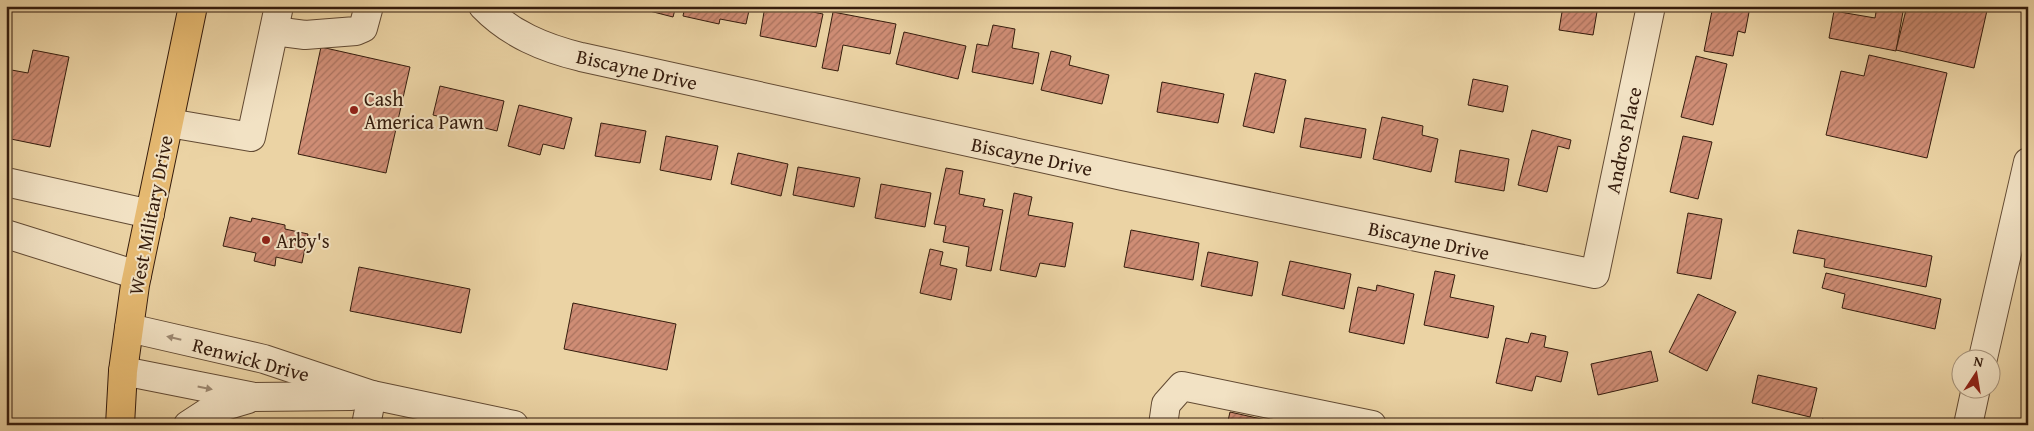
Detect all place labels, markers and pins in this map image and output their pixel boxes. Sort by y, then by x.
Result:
place label: Cash America Pawn [364,84,484,136]
marker: Cash America Pawn [348,104,360,116]
place label: Arby's [276,226,330,255]
marker: Arby's [260,234,272,246]

